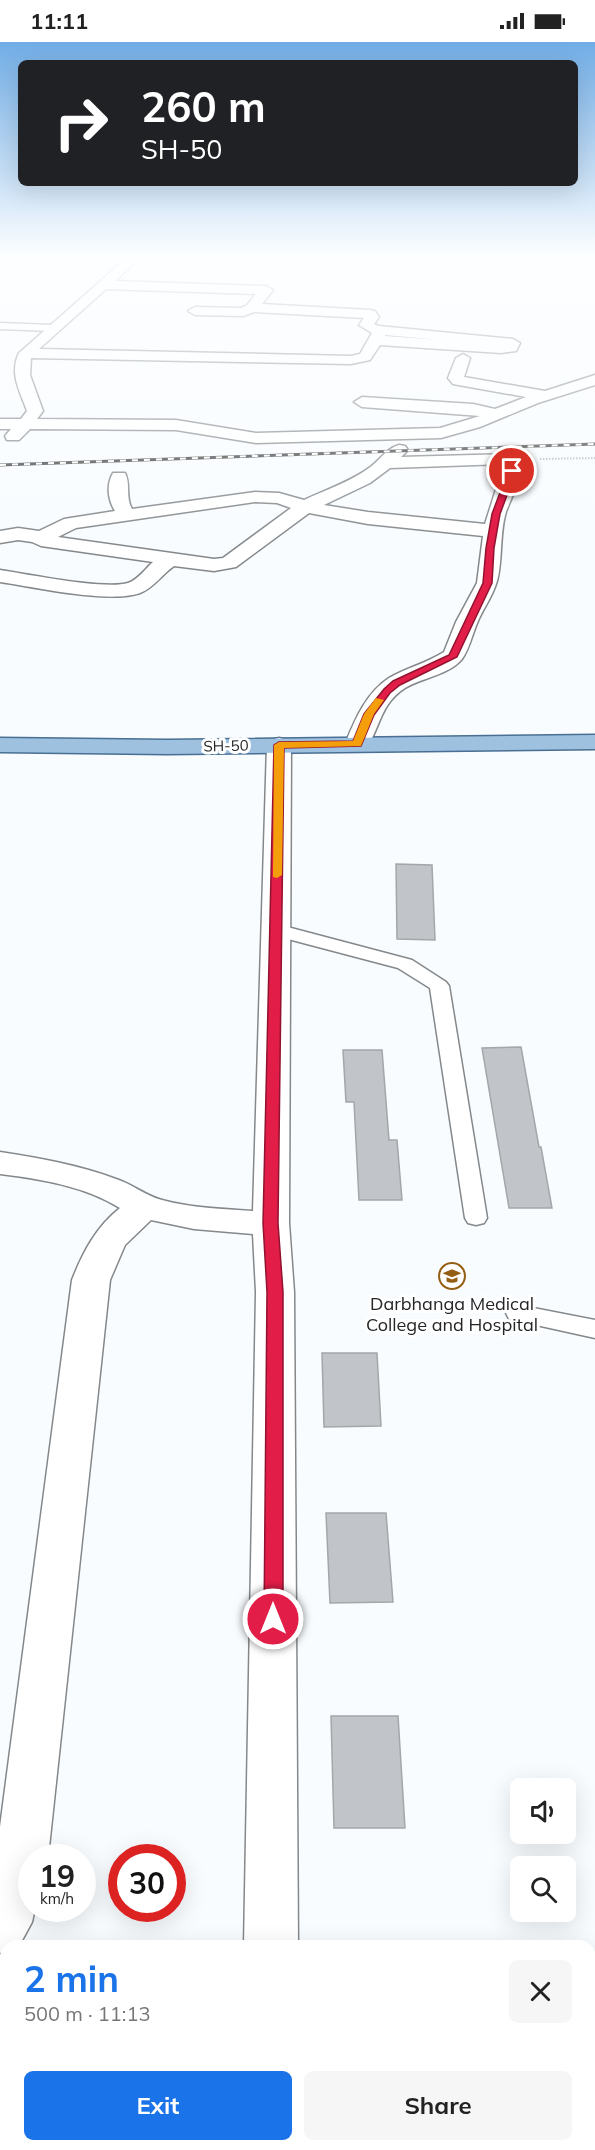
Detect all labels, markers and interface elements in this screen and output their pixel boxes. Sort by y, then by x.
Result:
text: 11:11 [30,7,88,35]
text: 260 m [141,80,266,133]
icon: right [42,84,120,162]
text: SH-50 [141,132,222,166]
pin [486,445,537,496]
icon: arrive [495,454,528,487]
street label: SH-50 [203,736,249,755]
school or university icon: Darbhanga Medical College and Hospital [437,1261,467,1291]
place label: Darbhanga Medical College and Hospital [366,1292,538,1336]
position arrow [241,1587,305,1651]
map controls [510,1778,576,1922]
button: sound [510,1778,576,1844]
speed limit sign: 30 [108,1844,186,1922]
button: search [510,1856,576,1922]
text: 19 [39,1857,75,1895]
text: km/h [40,1889,74,1908]
text: 2 min [24,1956,119,2001]
button: close [509,1960,572,2023]
text: 500 m · 11:13 [24,2001,150,2026]
button: Exit [24,2071,292,2140]
button: Share [304,2071,572,2140]

